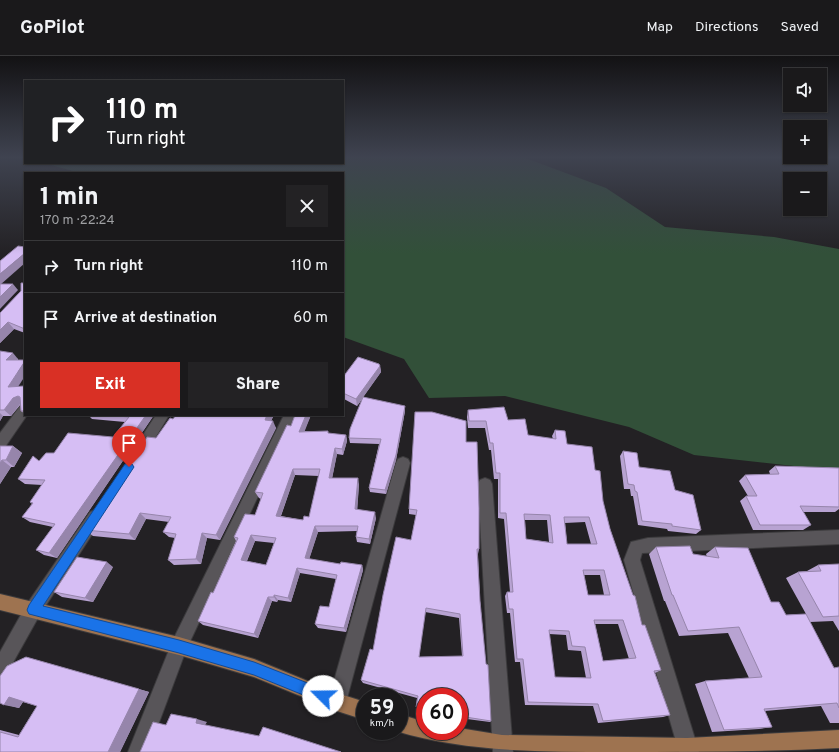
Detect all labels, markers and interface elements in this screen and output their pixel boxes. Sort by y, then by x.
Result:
text: GoPilot [20,16,85,40]
text: Map [647,19,673,36]
text: Directions [695,19,759,36]
text: Saved [781,19,819,36]
map controls [783,68,827,216]
button: sound [783,68,827,112]
text: 110 m [106,93,178,129]
icon: right [40,96,92,148]
button: + [783,120,827,164]
text: Turn right [106,128,186,151]
button: − [783,172,827,216]
text: 1 min [40,183,99,213]
button: close [286,185,328,227]
text: 170 m · 22:24 [40,213,114,229]
icon: right [40,256,62,278]
text: Turn right [74,257,143,276]
text: 110 m [291,257,328,276]
icon: arrive [40,308,62,330]
text: Arrive at destination [74,309,217,328]
text: 60 m [293,309,328,328]
button: Exit [40,362,180,408]
button: Share [188,362,328,408]
pin [112,426,146,467]
icon: arrive [118,432,140,454]
position arrow [302,675,344,717]
speed limit sign: 60 [416,688,468,740]
text: 59 [370,696,394,722]
text: km/h [370,717,394,730]

